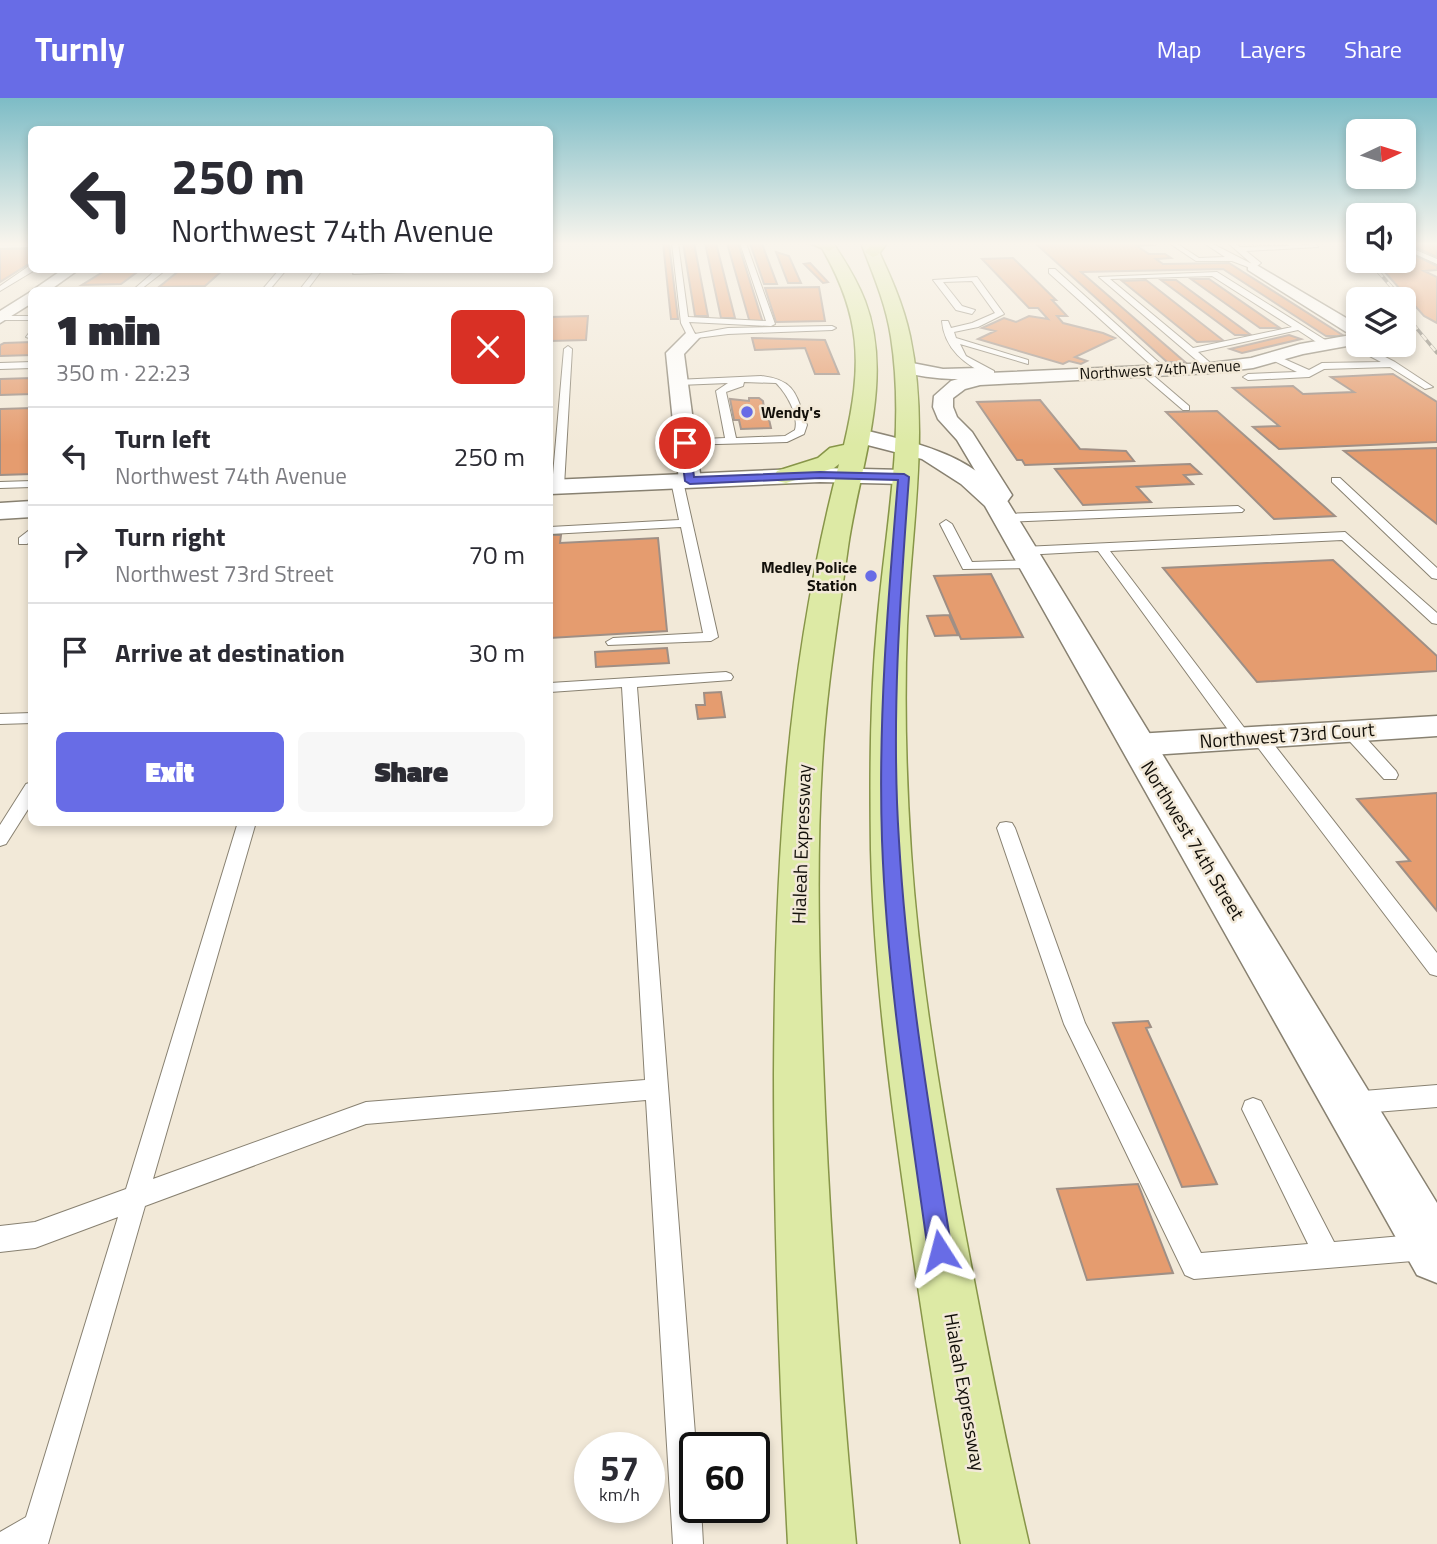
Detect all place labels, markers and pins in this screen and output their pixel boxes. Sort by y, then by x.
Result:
place label: Wendy's [761,400,821,424]
marker: Wendy's [739,404,755,420]
pin [655,413,715,473]
place label: Medley Police Station [761,555,857,597]
marker: Medley Police Station [863,568,879,584]

